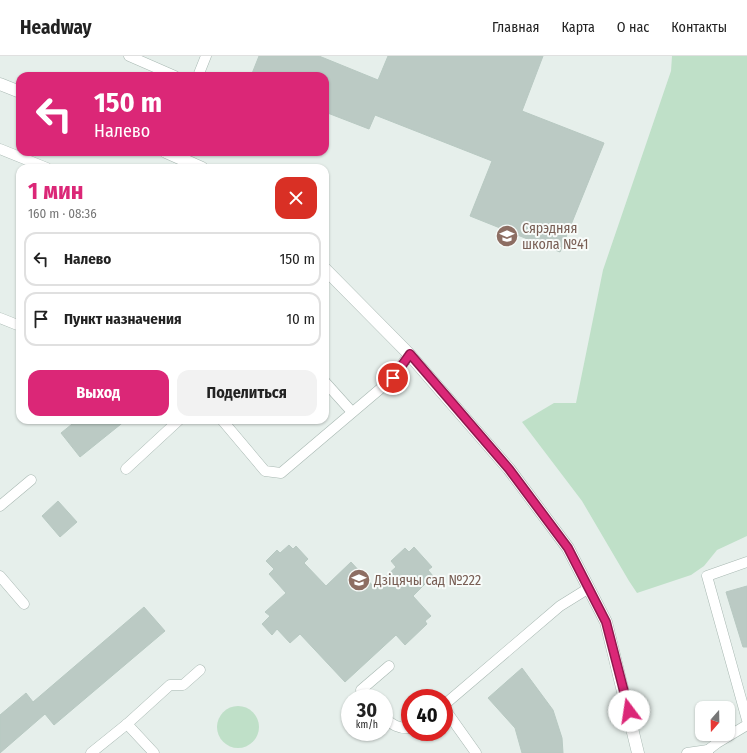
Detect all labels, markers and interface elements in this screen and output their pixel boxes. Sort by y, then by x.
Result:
text: Headway [20,16,92,39]
text: Главная [492,19,539,36]
text: Карта [561,19,595,36]
text: О нас [617,19,649,36]
text: Контакты [671,19,727,36]
text: 150 m [94,86,162,119]
icon: left [28,88,80,140]
text: Налево [94,120,150,142]
text: 1 мин [28,177,83,205]
button: close [275,177,317,219]
text: 160 m · 08:36 [28,206,97,221]
place label: Сярэдняя школа №41 [522,220,589,253]
school or university icon: Сярэдняя школа №41 [494,223,520,249]
icon: left [30,248,52,270]
text: Налево [64,250,111,268]
text: 150 m [279,250,315,268]
icon: arrive [30,308,52,330]
text: Пункт назначения [64,310,182,328]
text: 10 m [286,310,315,328]
pin [376,361,410,395]
icon: arrive [382,367,404,389]
button: Выход [28,370,169,416]
button: Поделиться [177,370,317,416]
school or university icon: Дзіцячы сад №222 [346,567,372,593]
place label: Дзіцячы сад №222 [373,572,481,589]
speed limit sign: 40 [401,689,453,741]
position arrow [608,690,650,732]
text: 30 [357,698,377,722]
north arrow [695,701,735,741]
map controls [695,701,735,741]
text: km/h [356,719,378,731]

